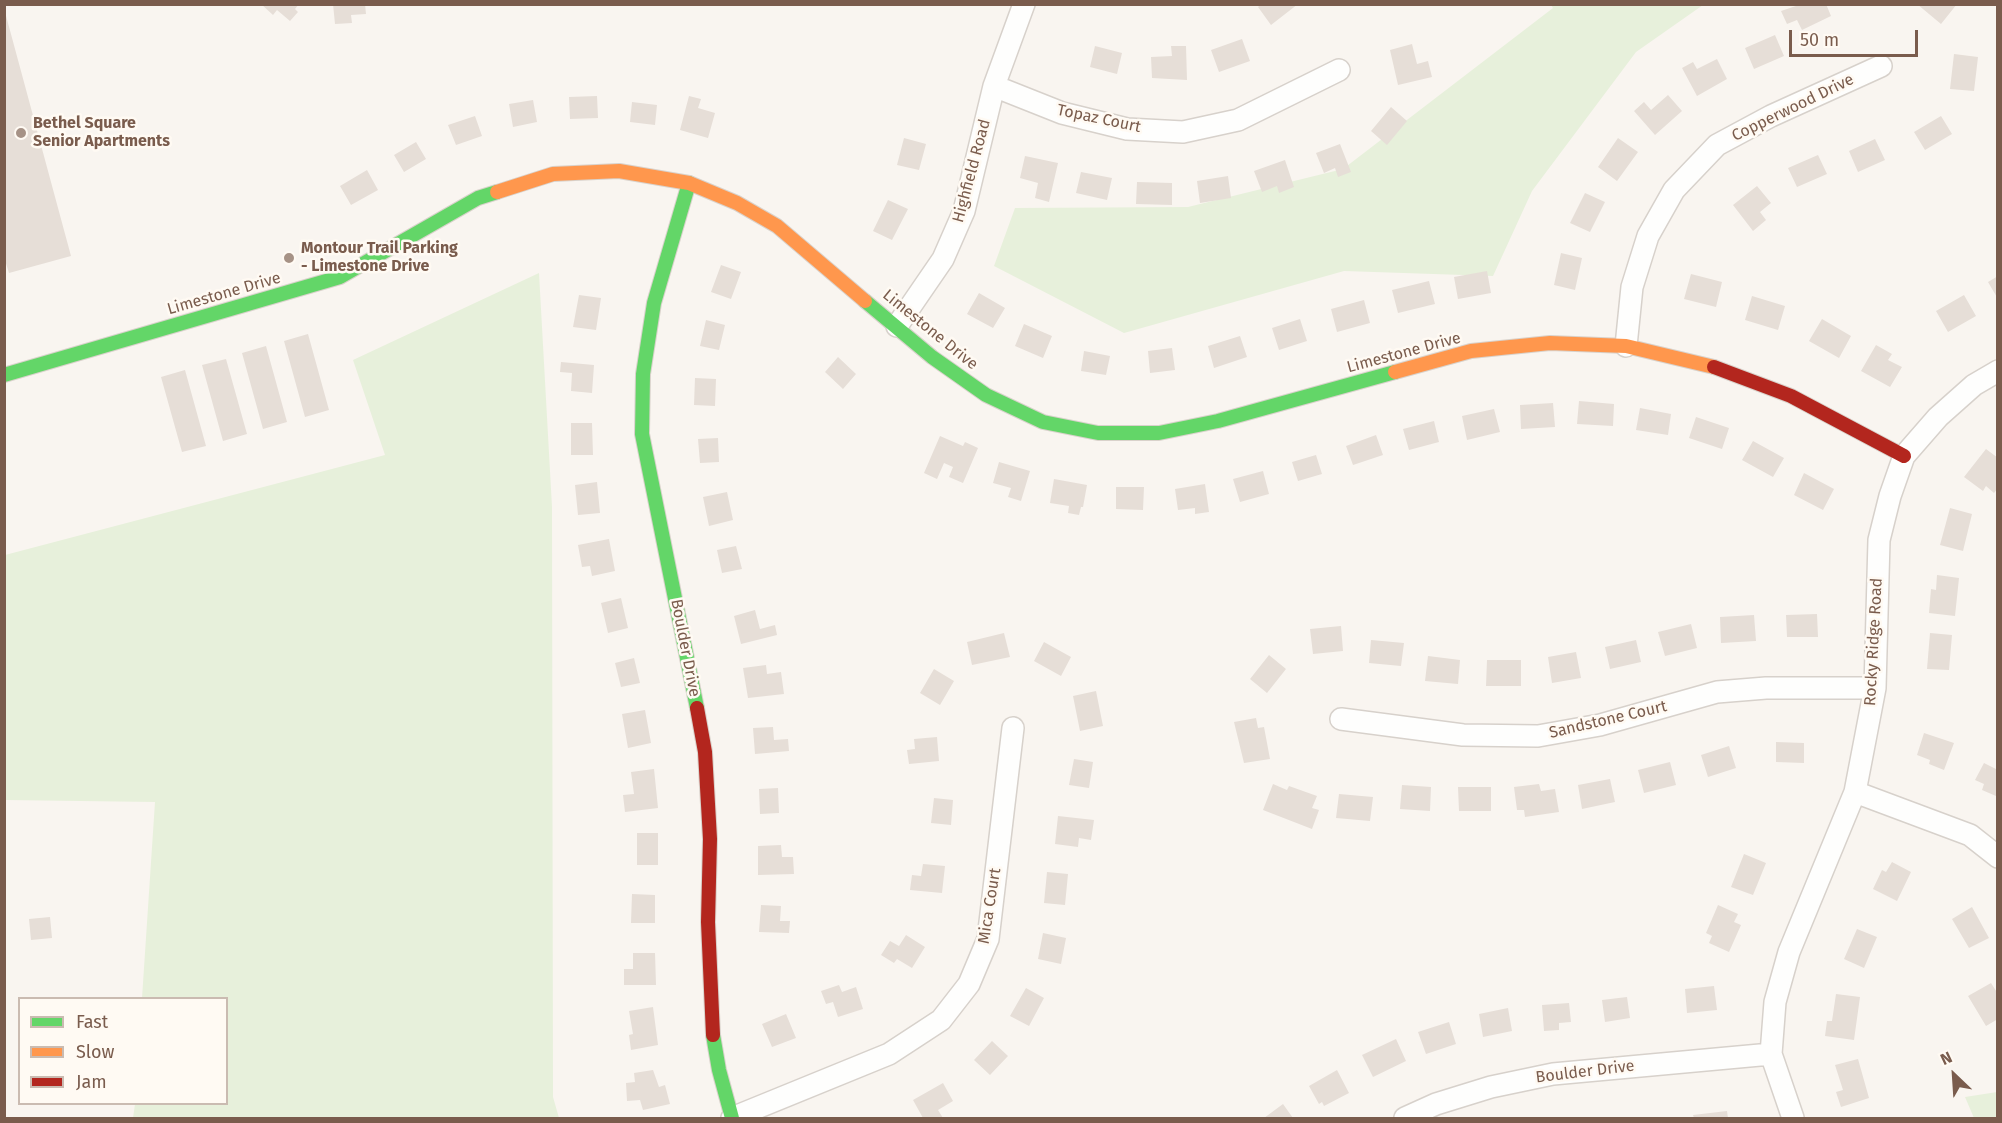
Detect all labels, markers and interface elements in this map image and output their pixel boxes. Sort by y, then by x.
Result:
scale bar [1792,18,1921,56]
text: 50 m [1800,29,1839,51]
street label: Copperwood Drive [1729,70,1857,146]
street label: Topaz Court [1055,101,1143,137]
place label: Bethel Square Senior Apartments [33,114,170,152]
street label: Highfield Road [949,117,995,225]
marker: Bethel Square Senior Apartments [14,126,28,140]
place label: Montour Trail Parking - Limestone Drive [301,239,458,277]
marker: Montour Trail Parking - Limestone Drive [282,251,296,265]
street label: Limestone Drive [165,269,283,319]
street label: Limestone Drive [878,286,982,374]
street label: Limestone Drive [1345,329,1463,377]
street label: Rocky Ridge Road [1861,577,1887,707]
street label: Boulder Drive [666,597,704,699]
street label: Sandstone Court [1547,697,1669,743]
street label: Mica Court [975,867,1005,945]
legend [18,997,228,1105]
text: Fast [76,1011,108,1033]
text: Slow [76,1041,114,1063]
north arrow [1924,1045,1984,1105]
text: N [1937,1047,1955,1069]
street label: Boulder Drive [1535,1056,1635,1088]
text: Jam [76,1071,107,1093]

